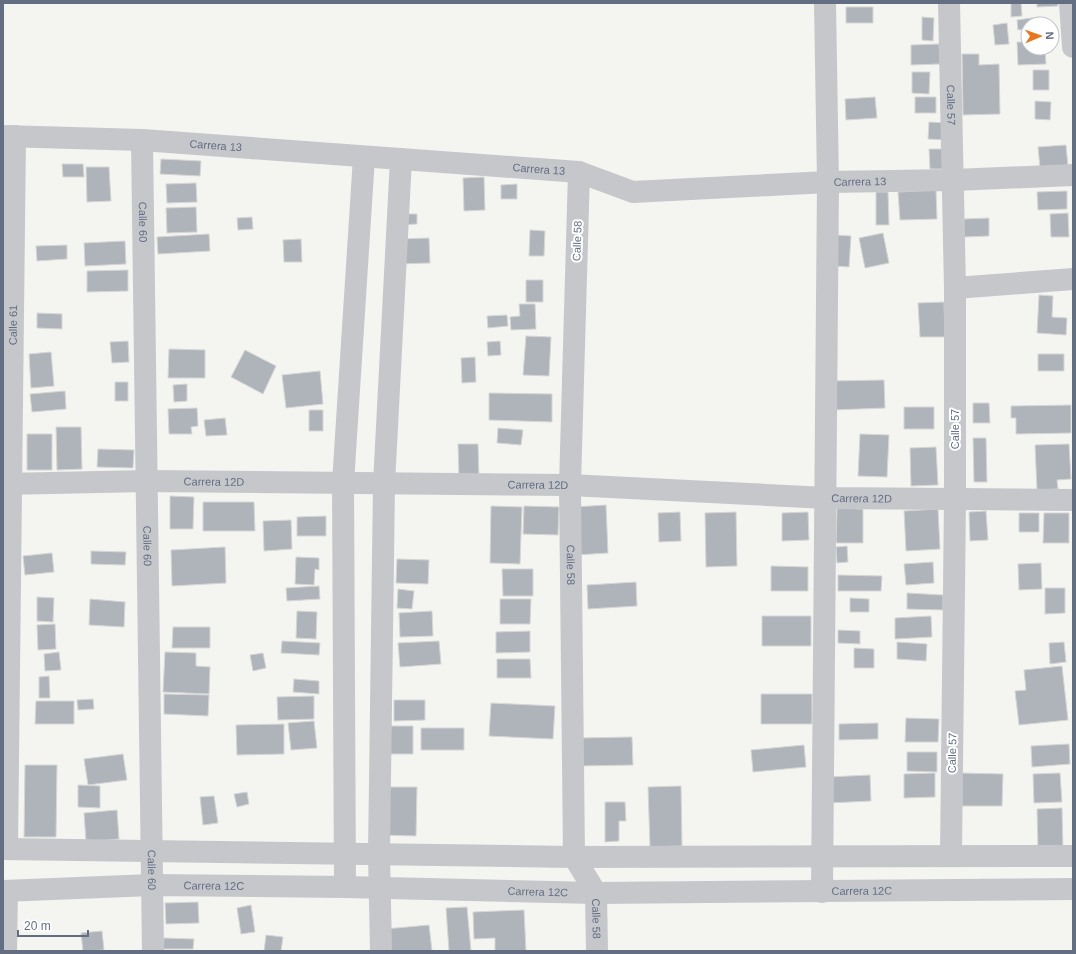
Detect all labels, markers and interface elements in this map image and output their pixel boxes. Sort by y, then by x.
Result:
north arrow [1020,16,1060,56]
text: N [1044,31,1056,40]
street label: Calle 57 [945,85,958,125]
street label: Carrera 13 [189,137,242,153]
street label: Carrera 13 [512,161,566,177]
street label: Carrera 13 [834,175,886,188]
street label: Calle 60 [137,202,149,242]
street label: Calle 58 [570,221,584,261]
street label: Calle 61 [7,305,19,345]
street label: Calle 57 [949,409,961,449]
street label: Carrera 12D [184,475,244,488]
street label: Carrera 12D [508,478,568,491]
street label: Carrera 12D [831,492,892,505]
street label: Calle 60 [141,526,154,566]
street label: Calle 58 [565,545,577,585]
street label: Calle 57 [946,733,958,773]
street label: Calle 60 [146,850,158,890]
street label: Carrera 12C [184,879,244,892]
street label: Carrera 12C [507,885,568,898]
street label: Carrera 12C [831,885,892,897]
street label: Calle 58 [590,898,603,939]
scale bar [18,912,88,938]
text: 20 m [24,919,51,933]

